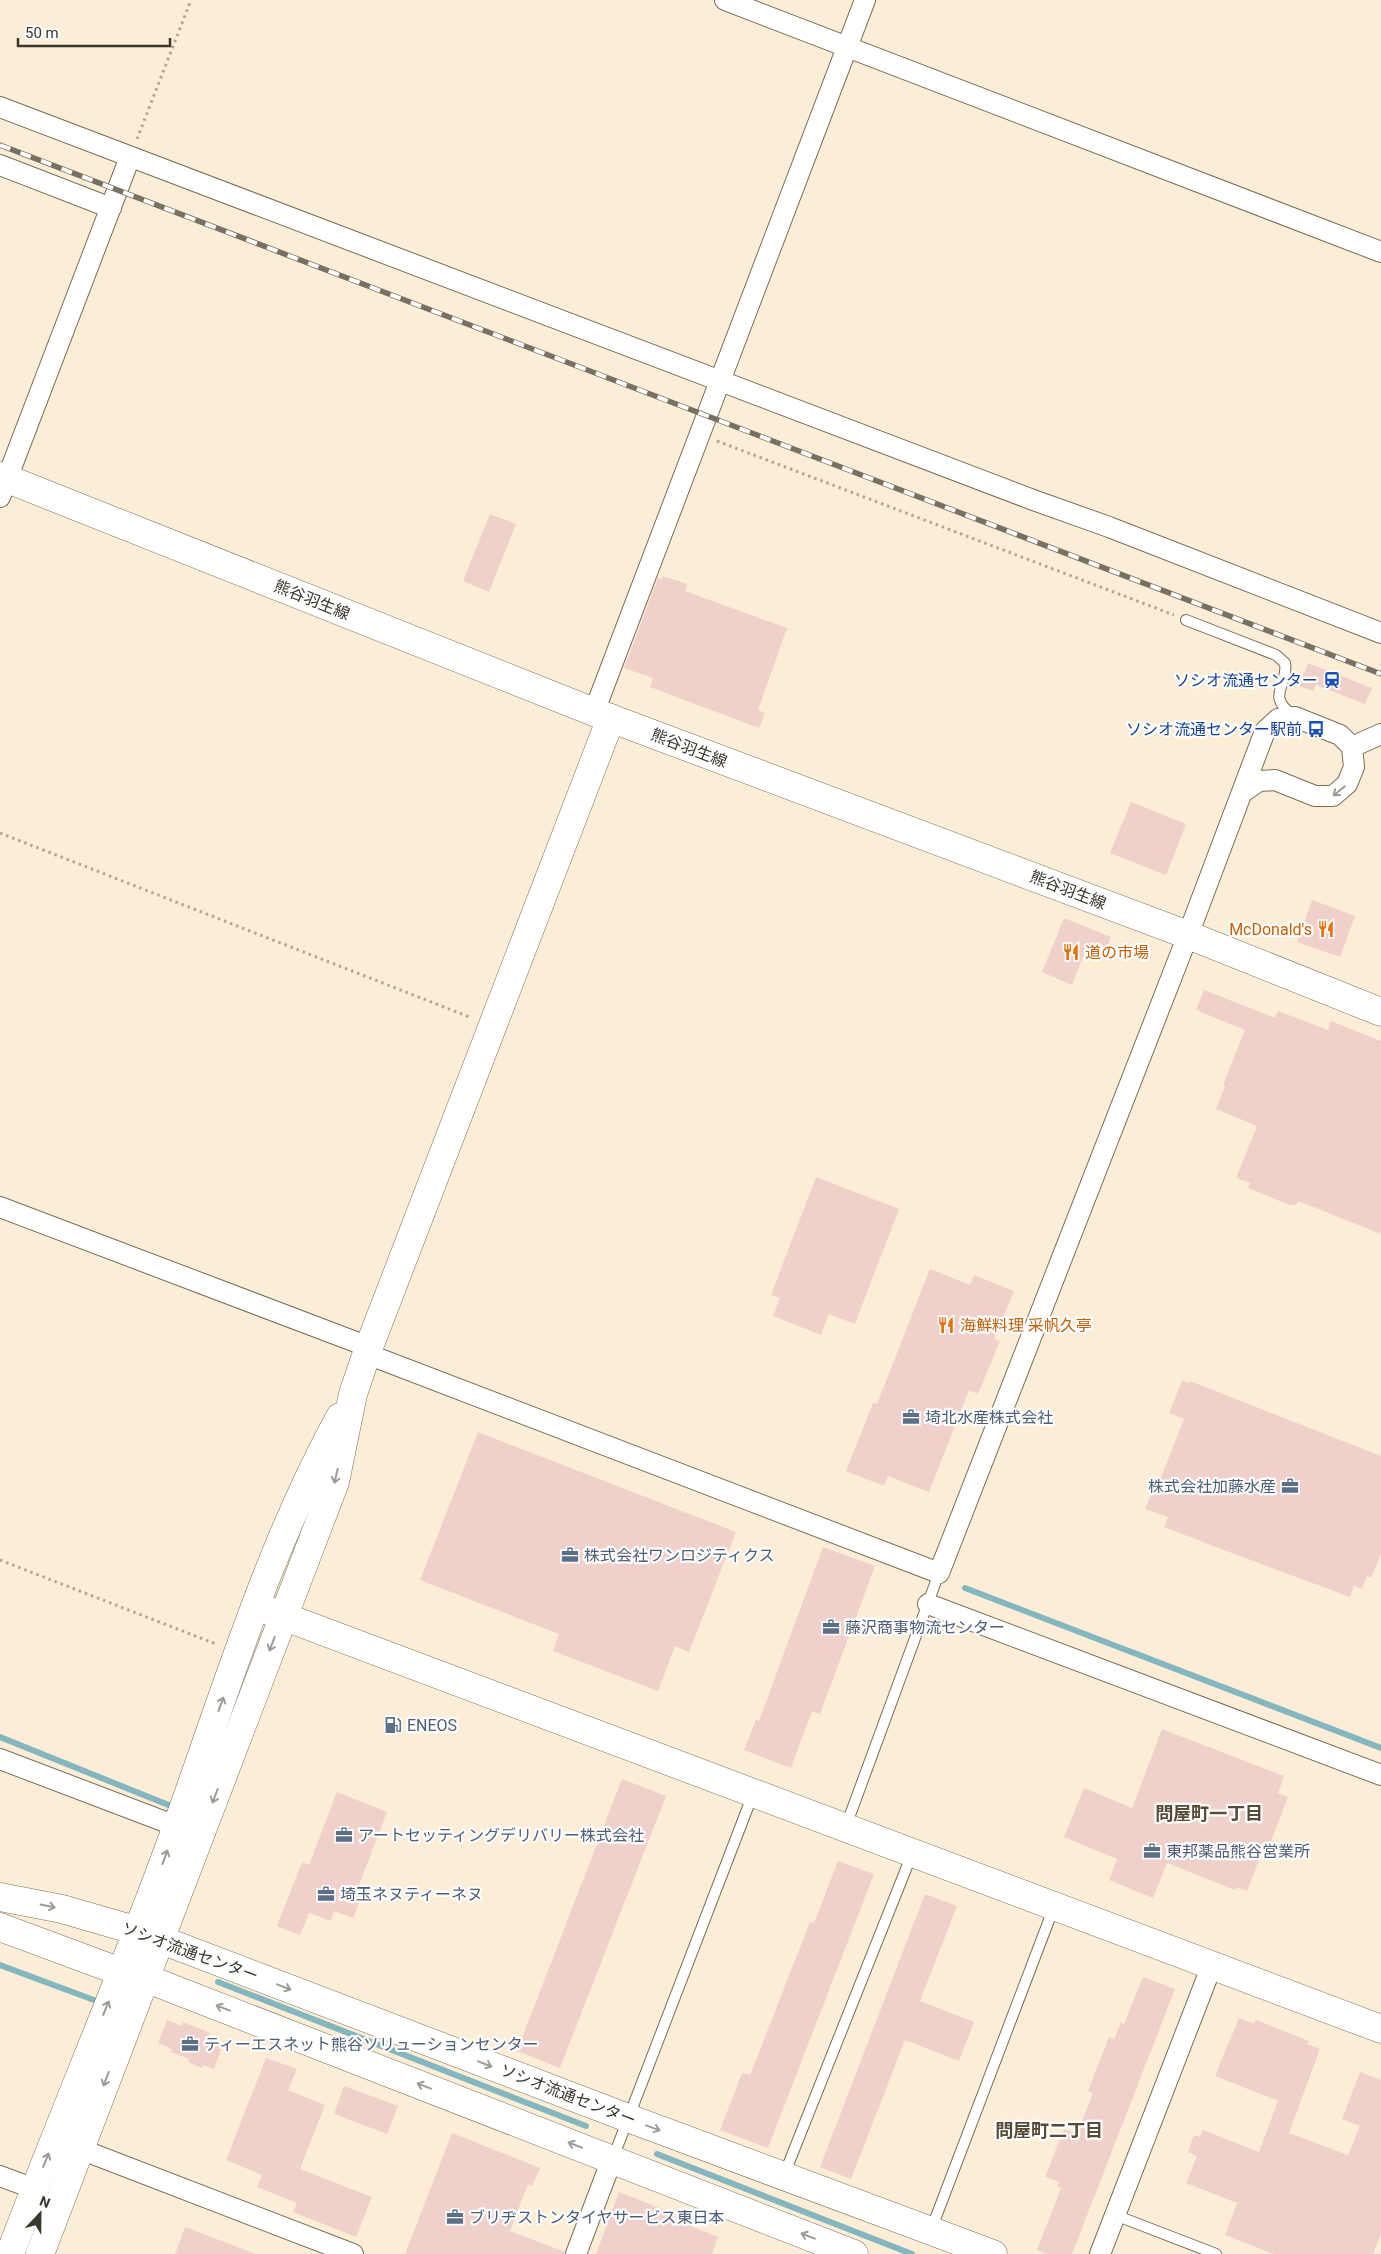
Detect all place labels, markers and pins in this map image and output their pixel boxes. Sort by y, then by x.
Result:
station icon: ソシオ流通センター [1322,670,1342,690]
place label: ソシオ流通センター [1174,671,1318,690]
bus stop icon: ソシオ流通センター駅前 [1306,719,1326,739]
place label: ソシオ流通センター駅前 [1126,720,1302,739]
restaurant icon: McDonald's [1316,919,1336,939]
place label: McDonald's [1229,920,1312,939]
restaurant icon: 道の市場 [1061,942,1081,962]
place label: 道の市場 [1085,943,1149,962]
restaurant icon: 海鮮料理 采帆久亭 [936,1315,956,1335]
place label: 海鮮料理 采帆久亭 [960,1316,1092,1335]
office icon: 埼北水産株式会社 [901,1407,921,1427]
place label: 埼北水産株式会社 [925,1408,1053,1427]
office icon: 株式会社加藤水産 [1280,1476,1300,1496]
place label: 株式会社加藤水産 [1148,1477,1276,1496]
office icon: 株式会社ワンロジティクス [560,1545,580,1565]
place label: 株式会社ワンロジティクス [584,1546,775,1565]
office icon: 藤沢商事物流センター [821,1617,841,1637]
place label: 藤沢商事物流センター [845,1618,1005,1637]
fuel station icon: ENEOS [383,1715,403,1735]
place label: ENEOS [407,1716,457,1735]
office icon: アートセッティングデリバリー株式会社 [334,1825,354,1845]
place label: アートセッティングデリバリー株式会社 [358,1826,644,1845]
office icon: 東邦薬品熊谷営業所 [1142,1841,1162,1861]
place label: 東邦薬品熊谷営業所 [1166,1842,1310,1861]
office icon: 埼玉ネヌティーネヌ [316,1884,336,1904]
place label: 埼玉ネヌティーネヌ [340,1885,483,1904]
office icon: ティーエスネット熊谷ソリューションセンター [180,2034,200,2054]
place label: ティーエスネット熊谷ソリューションセンター [204,2035,539,2054]
office icon: ブリヂストンタイヤサービス東日本 [445,2207,465,2227]
place label: ブリヂストンタイヤサービス東日本 [469,2208,725,2227]

